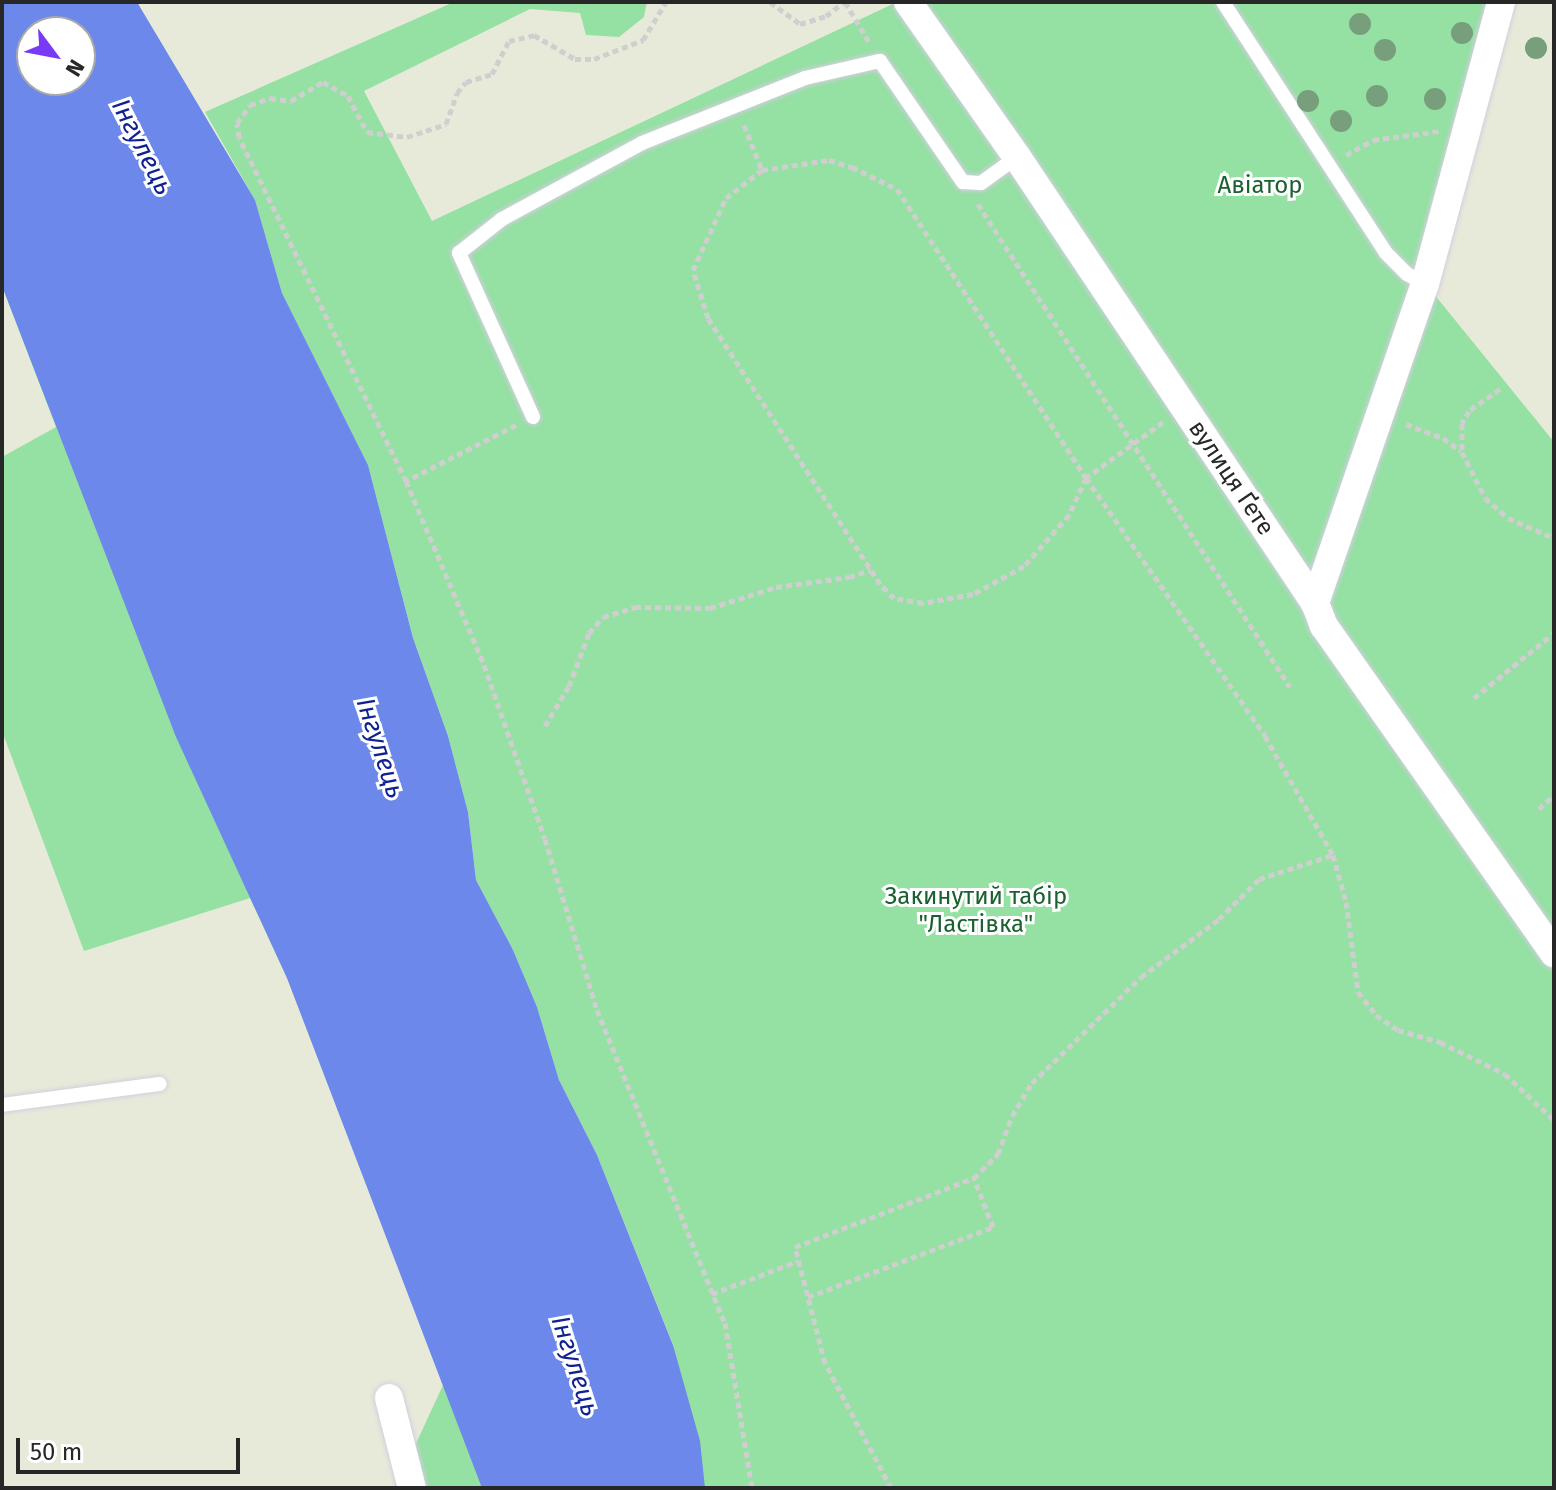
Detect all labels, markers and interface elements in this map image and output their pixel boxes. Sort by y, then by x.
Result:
north arrow [16,16,96,96]
text: N [60,55,90,81]
water label: Інгулець [105,94,179,200]
park label: Авіатор [1217,172,1303,200]
street label: вулиця Ґете [1182,415,1280,541]
water label: Інгулець [349,694,411,802]
park label: Закинутий табір "Ластівка" [885,883,1067,939]
water label: Інгулець [544,1312,606,1420]
scale bar [20,1422,244,1472]
text: 50 m [30,1438,82,1466]

